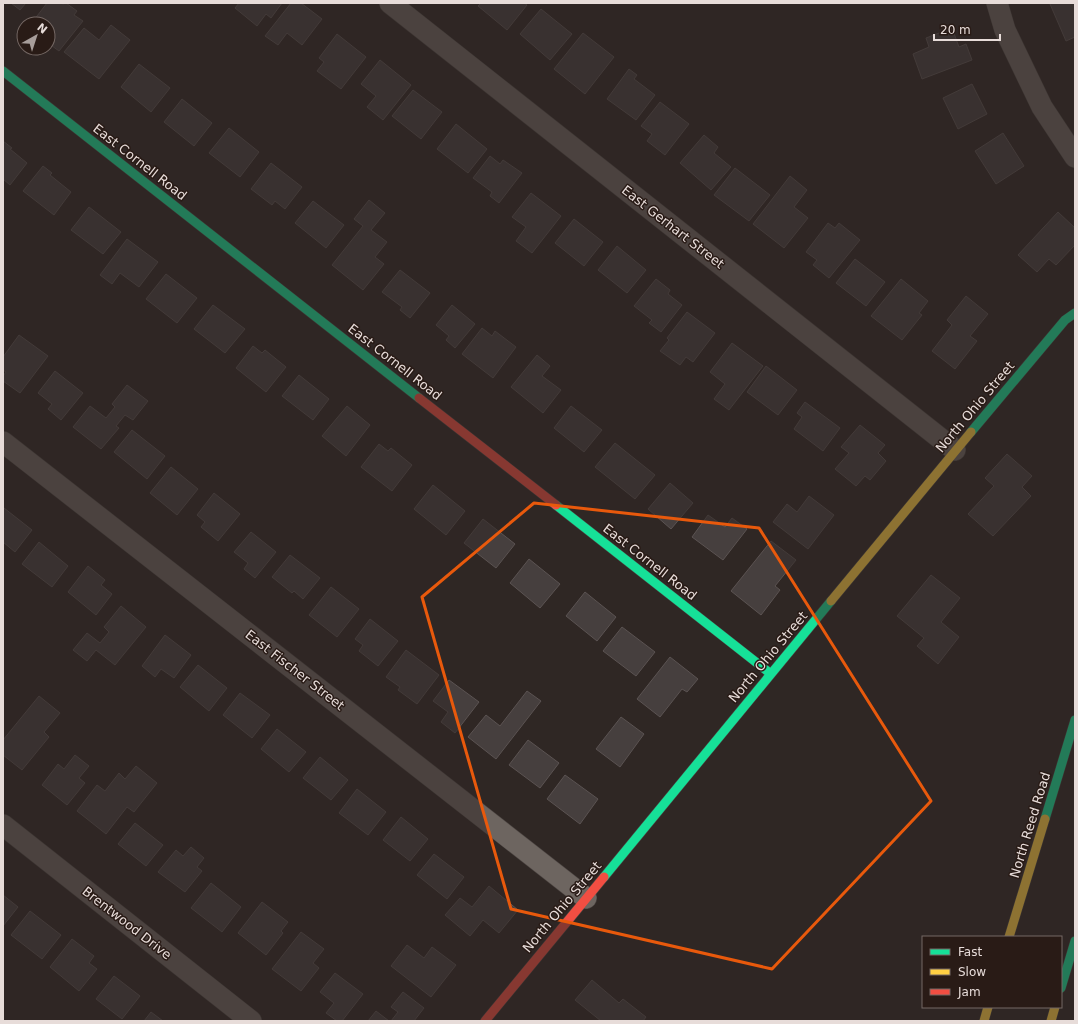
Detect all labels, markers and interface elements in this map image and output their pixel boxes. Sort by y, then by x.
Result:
north arrow [16,16,56,56]
scale bar [934,16,1000,42]
text: N [34,21,50,37]
text: 20 m [940,23,971,37]
street label: East Cornell Road [90,121,190,203]
street label: East Gerhart Street [619,182,727,272]
street label: East Cornell Road [345,321,445,403]
street label: North Ohio Street [933,358,1017,456]
street label: East Cornell Road [600,521,700,603]
street label: North Ohio Street [726,608,810,706]
street label: East Fischer Street [243,627,347,713]
street label: North Reed Road [1007,770,1053,880]
street label: North Ohio Street [520,858,604,956]
street label: Brentwood Drive [79,884,175,962]
legend [922,936,1062,1008]
text: Fast [958,945,982,959]
text: Slow [958,965,986,979]
text: Jam [957,985,981,999]

